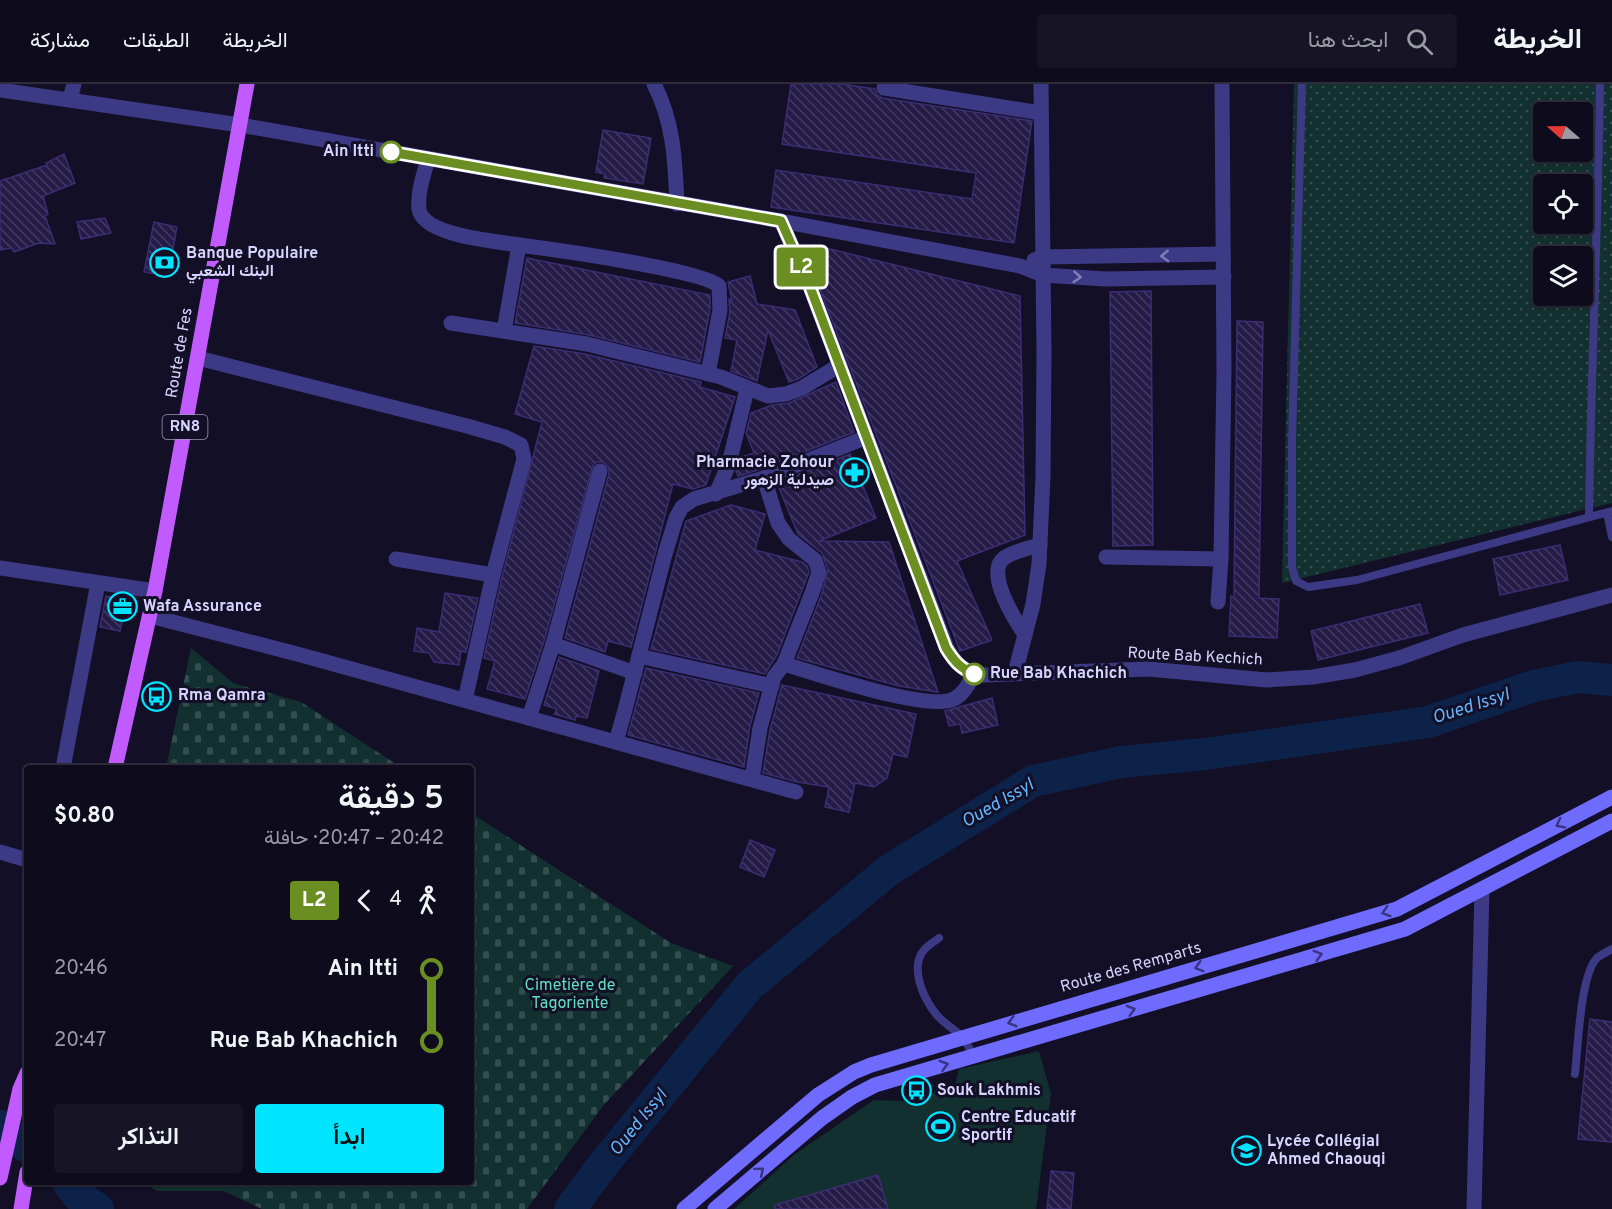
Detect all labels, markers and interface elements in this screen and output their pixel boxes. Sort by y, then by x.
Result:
search box [1037,14,1457,68]
text: الخريطة [1493,23,1582,59]
icon: search [1403,25,1436,58]
text: مشاركة [30,28,90,55]
text: الطبقات [123,28,190,55]
text: الخريطة [223,28,288,55]
text: ابحث هنا [1308,28,1388,55]
north arrow [1533,102,1593,162]
map controls [1533,102,1593,306]
marker: Ain Itti [380,141,402,163]
place label: Ain Itti [323,142,374,162]
button: locate [1533,174,1593,234]
place label: Banque Populaire البنك الشعبي [186,244,318,284]
button: layers [1533,246,1593,306]
bank icon: Banque Populaire البنك الشعبي [149,247,181,279]
line badge: L2 [774,248,828,286]
one-way arrow [1160,250,1169,262]
text: L2 [789,254,813,281]
one-way arrow [1073,270,1082,283]
street label: Route de Fes [162,306,198,400]
road number: RN8 [162,415,207,439]
place label: Pharmacie Zohour صيدلية الزهور [696,453,834,491]
pharmacy icon: Pharmacie Zohour صيدلية الزهور [839,456,871,488]
office icon: Wafa Assurance [106,591,138,623]
place label: Wafa Assurance [143,597,262,617]
street label: Route Bab Kechich [1127,643,1263,671]
marker: Rue Bab Khachich [963,663,985,685]
place label: Rue Bab Khachich [990,664,1127,684]
bus stop icon: Rma Qamra [141,680,173,712]
water label: Oued Issyl [1429,683,1514,730]
place label: Rma Qamra [178,686,266,706]
water label: Oued Issyl [958,773,1040,834]
text: 5 دقيقة [338,779,444,821]
text: $0.80 [54,803,115,830]
one-way arrow [1556,817,1566,828]
text: 20:42 – 20:47 · حافلة [264,826,444,852]
icon: back [348,884,381,917]
icon: walk [411,884,444,917]
text: L2 [302,887,327,914]
text: 4 [390,887,402,913]
one-way arrow [1381,905,1392,917]
street label: Route des Remparts [1058,938,1204,998]
one-way arrow [1312,950,1323,962]
text: 20:46 [54,956,108,982]
text: Ain Itti [328,956,398,983]
one-way arrow [1194,960,1205,972]
park label: Cimetière de Tagoriente [525,976,615,1014]
one-way arrow [1125,1005,1136,1017]
one-way arrow [1007,1015,1018,1027]
text: 20:47 [54,1028,106,1054]
text: Rue Bab Khachich [210,1028,398,1055]
one-way arrow [938,1060,948,1072]
bus stop icon: Souk Lakhmis [900,1075,932,1107]
place label: Souk Lakhmis [937,1081,1041,1101]
water label: Oued Issyl [605,1084,674,1161]
button: التذاكر [54,1104,243,1173]
button: ابدأ [255,1104,444,1173]
place label: Centre Educatif Sportif [961,1108,1076,1146]
sports icon: Centre Educatif Sportif [924,1111,956,1143]
place label: Lycée Collégial Ahmed Chaouqi [1267,1132,1385,1170]
school or university icon: Lycée Collégial Ahmed Chaouqi [1230,1135,1262,1167]
one-way arrow [753,1168,764,1179]

